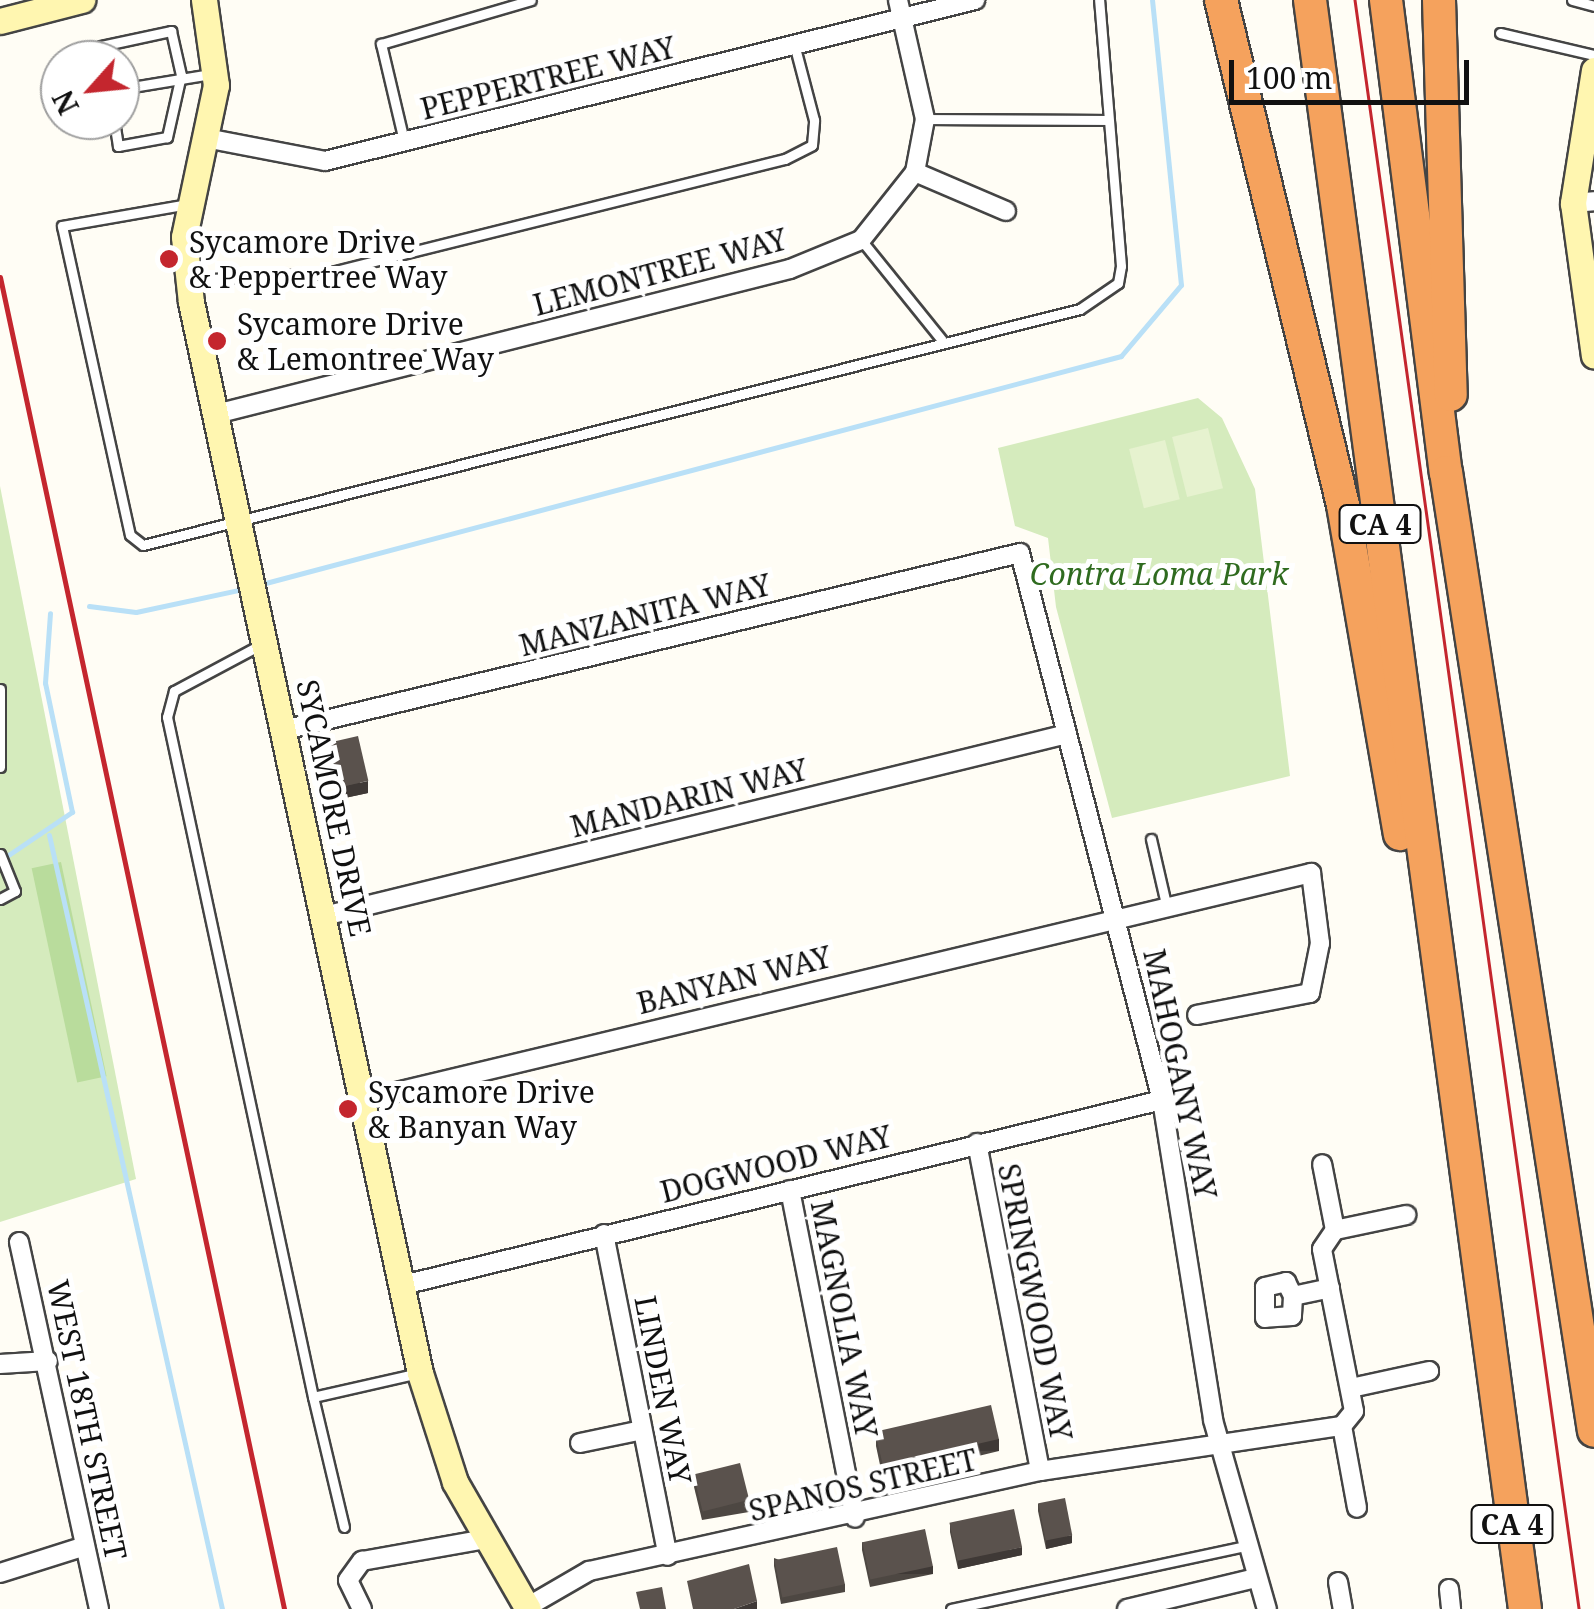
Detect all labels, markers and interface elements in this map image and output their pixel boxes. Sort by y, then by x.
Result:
street label: PEPPERTREE WAY [417,29,679,127]
north arrow [40,40,140,140]
scale bar [1234,40,1474,102]
text: 100 m [1246,57,1332,98]
text: N [43,84,87,121]
street label: LEMONTREE WAY [529,221,791,323]
place label: Sycamore Drive & Peppertree Way [189,224,447,294]
marker: Sycamore Drive & Peppertree Way [158,248,180,270]
place label: Sycamore Drive & Lemontree Way [237,306,494,376]
marker: Sycamore Drive & Lemontree Way [206,330,228,352]
road number: CA 4 [1338,501,1422,547]
park label: Contra Loma Park [1030,556,1288,592]
street label: MANZANITA WAY [516,566,774,664]
street label: SYCAMORE DRIVE [289,677,379,939]
street label: MANDARIN WAY [567,751,811,845]
street label: BANYAN WAY [633,939,835,1021]
street label: MAHOGANY WAY [1136,946,1224,1202]
place label: Sycamore Drive & Banyan Way [368,1074,595,1144]
marker: Sycamore Drive & Banyan Way [337,1098,359,1120]
street label: DOGWOOD WAY [657,1118,895,1210]
street label: SPRINGWOOD WAY [991,1161,1079,1443]
street label: MAGNOLIA WAY [803,1197,885,1441]
street label: WEST 18TH STREET [40,1277,134,1563]
street label: LINDEN WAY [627,1293,699,1487]
street label: SPANOS STREET [745,1441,981,1529]
road number: CA 4 [1470,1501,1554,1547]

